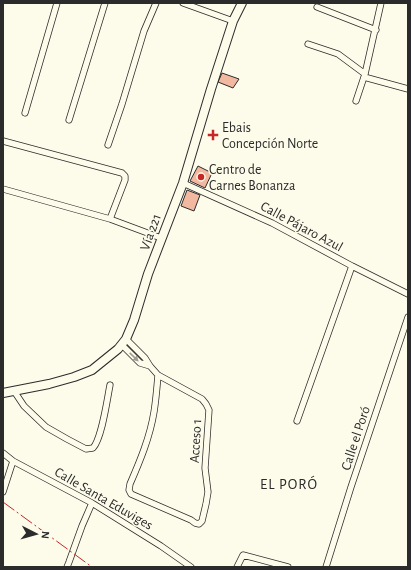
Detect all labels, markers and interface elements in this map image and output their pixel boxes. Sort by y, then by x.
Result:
place label: Ebais Concepción Norte [222,121,318,151]
marker: Ebais Concepción Norte [207,129,219,141]
place label: Centro de Carnes Bonanza [209,163,296,193]
marker: Centro de Carnes Bonanza [196,172,206,182]
street label: Calle Pájaro Azul [258,199,345,254]
street label: Vía 221 [138,212,164,252]
one-way arrow [129,353,140,362]
street label: Calle el Poró [339,404,373,472]
street label: Acceso 1 [188,419,204,464]
street label: Calle Santa Eduviges [52,465,155,533]
district label: EL PORÓ [260,475,318,492]
north arrow [16,514,56,554]
text: N [40,531,51,539]

